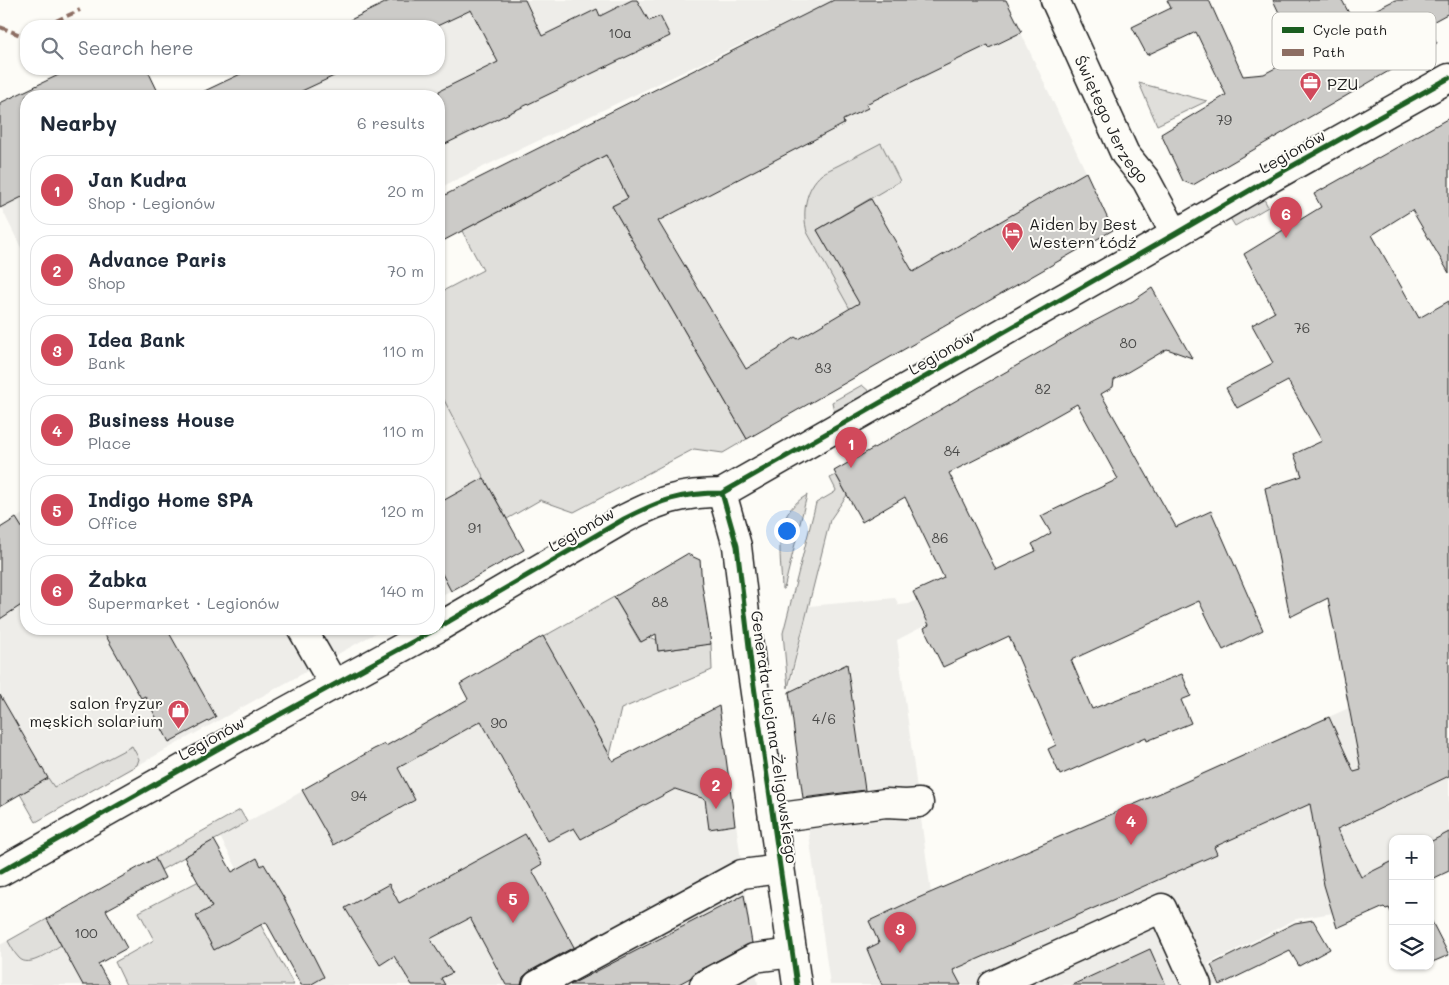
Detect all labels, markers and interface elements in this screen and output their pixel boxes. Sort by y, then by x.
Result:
legend [1272,12,1436,70]
search box [20,20,445,75]
text: Cycle path [1313,20,1387,39]
house number: 10a [608,23,632,42]
icon: search [38,34,66,62]
text: Search here [78,35,194,60]
text: Path [1313,42,1344,61]
street label: Świętego Jerzego [1071,51,1154,187]
office icon: PZU [1299,71,1323,102]
place label: PZU [1327,73,1358,94]
text: Nearby [40,109,117,136]
house number: 79 [1216,110,1232,129]
text: 6 results [357,112,425,133]
street label: Legionów [1255,124,1329,178]
text: Jan Kudra [88,167,187,192]
text: 1 [53,180,61,201]
text: 20 m [387,180,424,201]
text: Shop · Legionów [88,192,215,213]
pin: 6 [1270,197,1302,238]
place label: Aiden by Best Western Łódź [1029,213,1137,252]
hotel icon: Aiden by Best Western Łódź [1001,220,1025,251]
text: Advance Paris [88,247,226,272]
text: 2 [53,260,61,281]
text: 70 m [387,260,424,281]
text: Shop [88,272,125,293]
house number: 76 [1294,318,1310,337]
street label: Legionów [904,325,978,379]
text: Idea Bank [88,327,185,352]
house number: 80 [1119,333,1137,352]
text: 3 [52,340,62,361]
text: 110 m [382,340,424,361]
text: Bank [88,352,125,373]
house number: 83 [815,358,831,377]
house number: 82 [1035,379,1051,398]
text: Business House [88,407,235,432]
text: 4 [52,420,62,441]
text: 110 m [382,420,424,441]
pin: 1 [835,427,867,468]
text: Place [88,432,131,453]
house number: 84 [944,441,961,460]
text: Indigo Home SPA [88,487,253,512]
text: 5 [52,500,62,521]
text: 120 m [380,500,424,521]
street label: Legionów [544,502,618,556]
text: Office [88,512,137,533]
house number: 91 [468,518,482,537]
your location [774,518,800,544]
house number: 86 [932,528,948,547]
text: Żabka [88,567,147,592]
text: 6 [52,580,62,601]
text: 140 m [380,580,424,601]
text: Supermarket · Legionów [88,592,280,613]
house number: 88 [652,592,668,611]
street label: Generała Lucjana Żeligowskiego [747,609,803,865]
place label: salon fryzur męskich solarium [30,692,163,731]
shop icon: salon fryzur męskich solarium [167,699,191,730]
house number: 4/6 [812,709,836,728]
street label: Legionów [174,711,248,765]
house number: 90 [491,713,508,732]
pin: 2 [700,768,732,809]
house number: 94 [351,786,368,805]
pin: 4 [1115,804,1147,845]
map controls [1389,835,1434,970]
button: + [1389,835,1434,880]
button: − [1389,880,1434,925]
pin: 5 [497,882,529,923]
pin: 3 [884,912,916,953]
house number: 100 [74,923,98,942]
button: layers [1389,925,1434,970]

